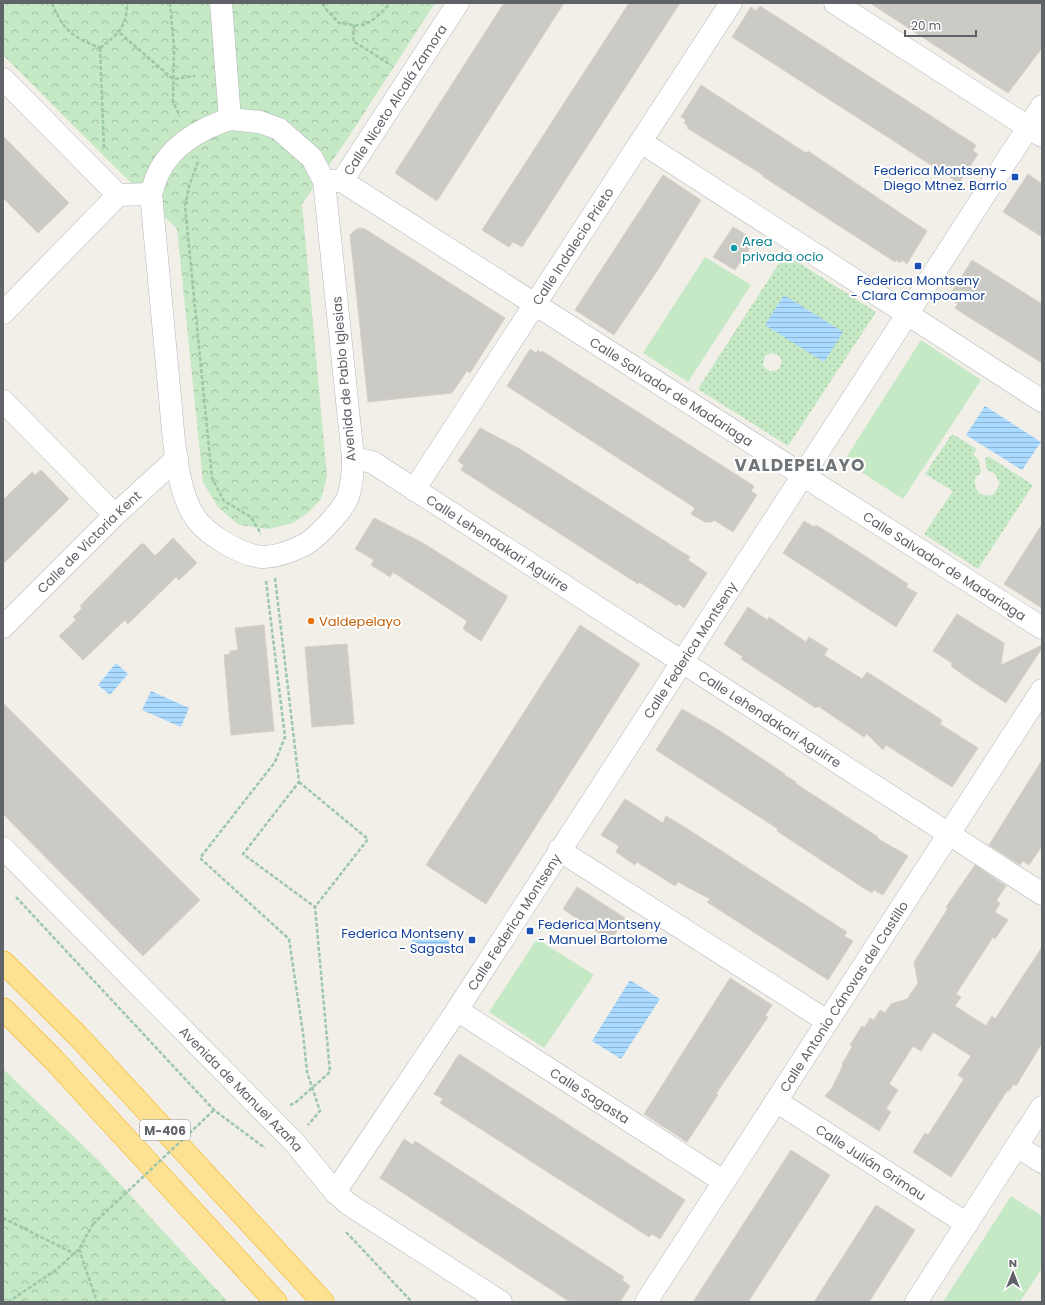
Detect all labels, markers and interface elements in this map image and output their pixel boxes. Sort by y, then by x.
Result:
scale bar [905,12,976,38]
text: 20 m [911,17,941,34]
street label: Calle Niceto Alcalá Zamora [339,20,451,179]
place label: Federica Montseny - Diego Mtnez. Barrio [874,161,1007,195]
marker: Federica Montseny - Diego Mtnez. Barrio [1010,172,1020,182]
street label: Calle Indalecio Prieto [527,184,618,309]
place label: Area privada ocio [742,232,824,266]
marker: Area privada ocio [729,243,739,253]
marker: Federica Montseny - Clara Campoamor [913,261,923,271]
place label: Federica Montseny - Clara Campoamor [851,271,985,305]
street label: Avenida de Pablo Iglesias [327,295,361,462]
street label: Calle Salvador de Madariaga [586,332,757,451]
district label: VALDEPELAYO [735,453,865,477]
street label: Calle de Victoria Kent [33,486,145,597]
street label: Calle Lehendakari Aguirre [423,490,573,596]
street label: Calle Salvador de Madariaga [859,507,1030,625]
street label: Calle Federica Montseny [639,577,742,722]
place label: Valdepelayo [319,612,401,631]
marker: Valdepelayo [306,616,316,626]
street label: Calle Lehendakari Aguirre [695,665,845,772]
street label: Calle Federica Montseny [463,849,566,994]
street label: Calle Antonio Cánovas del Castillo [775,897,913,1096]
place label: Federica Montseny - Manuel Bartolome [538,915,668,949]
place label: Federica Montseny - Sagasta [341,924,465,958]
marker: Federica Montseny - Manuel Bartolome [525,926,535,936]
marker: Federica Montseny - Sagasta [467,935,477,945]
street label: Avenida de Manuel Azaña [175,1022,308,1156]
street label: Calle Sagasta [546,1063,633,1128]
road number: M-406 [140,1120,190,1140]
street label: Calle Julián Grimau [812,1120,930,1205]
north arrow [993,1253,1033,1293]
text: N [1009,1255,1017,1271]

